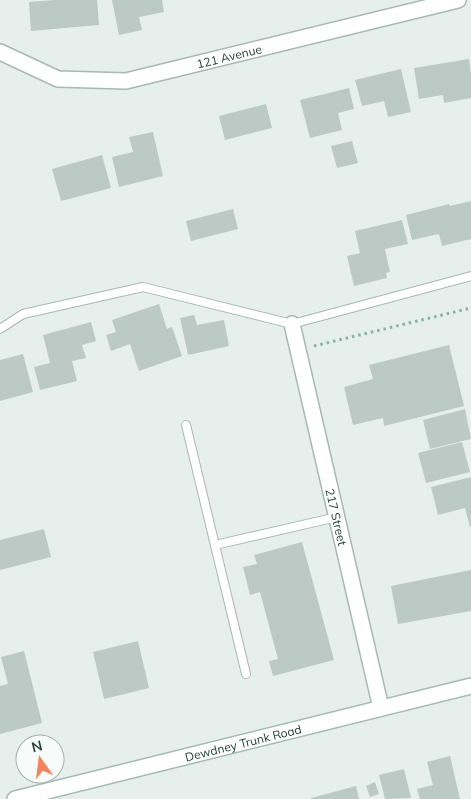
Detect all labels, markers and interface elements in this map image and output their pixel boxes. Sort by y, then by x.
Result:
street label: 121 Avenue [195,41,263,71]
street label: 217 Street [323,487,351,547]
street label: Dewdney Trunk Road [183,721,303,764]
north arrow [15,734,65,784]
text: N [30,736,44,756]

